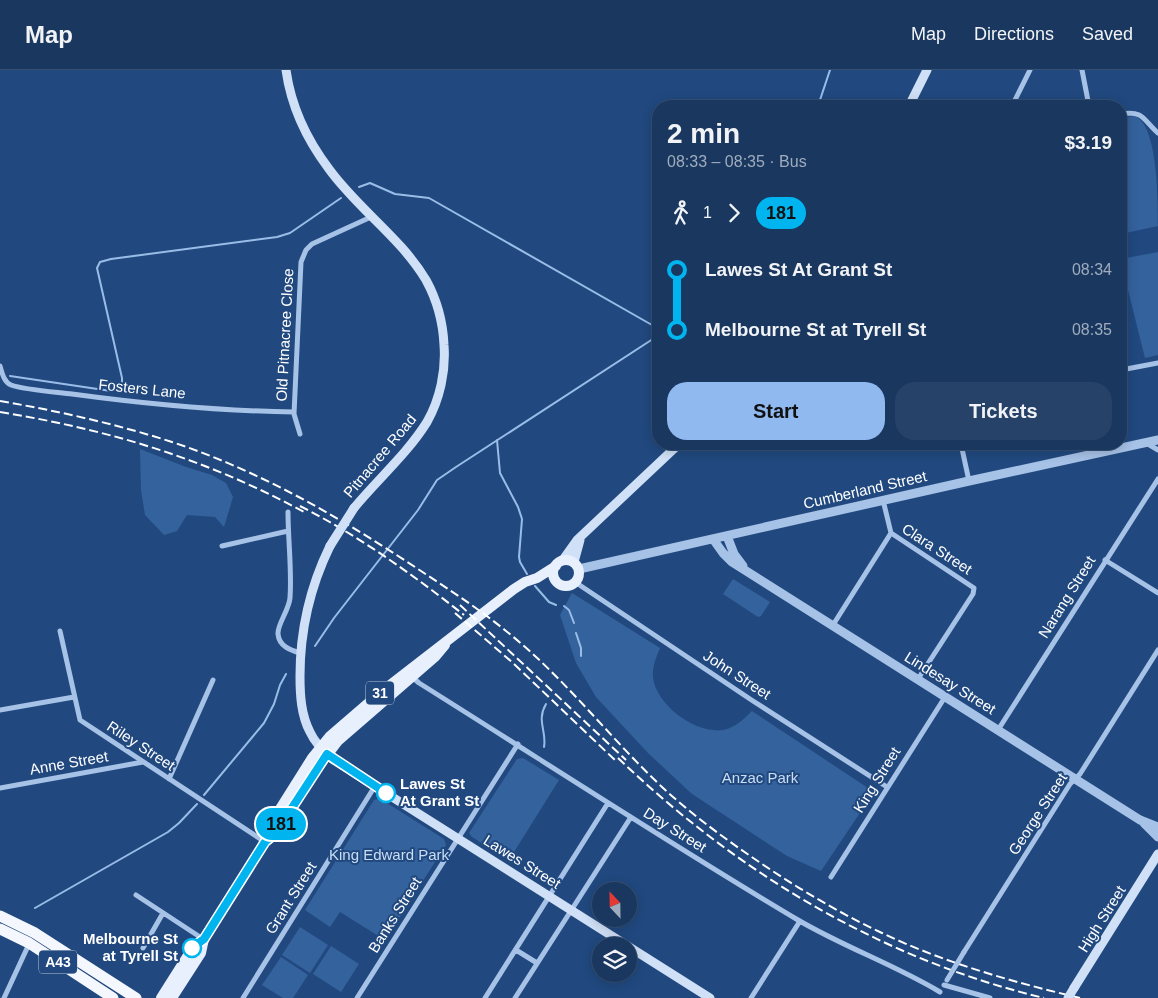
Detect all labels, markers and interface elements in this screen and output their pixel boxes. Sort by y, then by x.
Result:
text: Map [25,21,73,48]
text: Map [911,24,946,44]
text: Directions [974,24,1054,44]
text: Saved [1082,24,1133,44]
text: 2 min [667,118,740,149]
text: $3.19 [1064,132,1112,153]
text: 08:33 – 08:35 · Bus [667,153,807,170]
icon: walk [667,199,695,227]
icon: forward [720,199,748,227]
text: 181 [766,203,796,223]
text: 1 [703,204,712,221]
text: Lawes St At Grant St [705,259,892,280]
text: 08:34 [1072,261,1112,278]
street label: Old Pitnacree Close [273,268,296,402]
text: Melbourne St at Tyrell St [705,319,926,340]
text: 08:35 [1072,321,1112,338]
street label: Fosters Lane [98,375,186,402]
button: Start [667,382,885,440]
button: Tickets [895,382,1112,440]
street label: Pitnacree Road [340,411,419,501]
street label: Cumberland Street [802,467,929,512]
street label: Clara Street [899,520,976,578]
street label: Narang Street [1035,552,1099,641]
street label: John Street [700,647,775,703]
street label: Lindesay Street [902,648,1000,718]
road number: 31 [366,682,394,704]
street label: Riley Street [104,717,179,774]
street label: King Street [850,743,904,816]
street label: Anne Street [28,747,110,778]
park label: Anzac Park [722,769,799,786]
street label: George Street [1005,769,1071,858]
place label: Lawes St At Grant St [400,775,479,809]
marker: Lawes St At Grant St [376,783,396,803]
street label: Day Street [641,804,711,856]
line badge: 181 [252,808,310,840]
text: 181 [266,814,296,834]
street label: Lawes Street [481,831,565,892]
park label: King Edward Park [329,846,450,863]
street label: Grant Street [262,858,320,937]
street label: Banks Street [365,873,425,956]
north arrow [592,882,638,928]
map controls [592,882,637,982]
street label: High Street [1074,882,1129,955]
place label: Melbourne St at Tyrell St [83,930,178,964]
button: layers [592,937,637,982]
marker: Melbourne St at Tyrell St [182,938,202,958]
road number: A43 [39,950,77,974]

